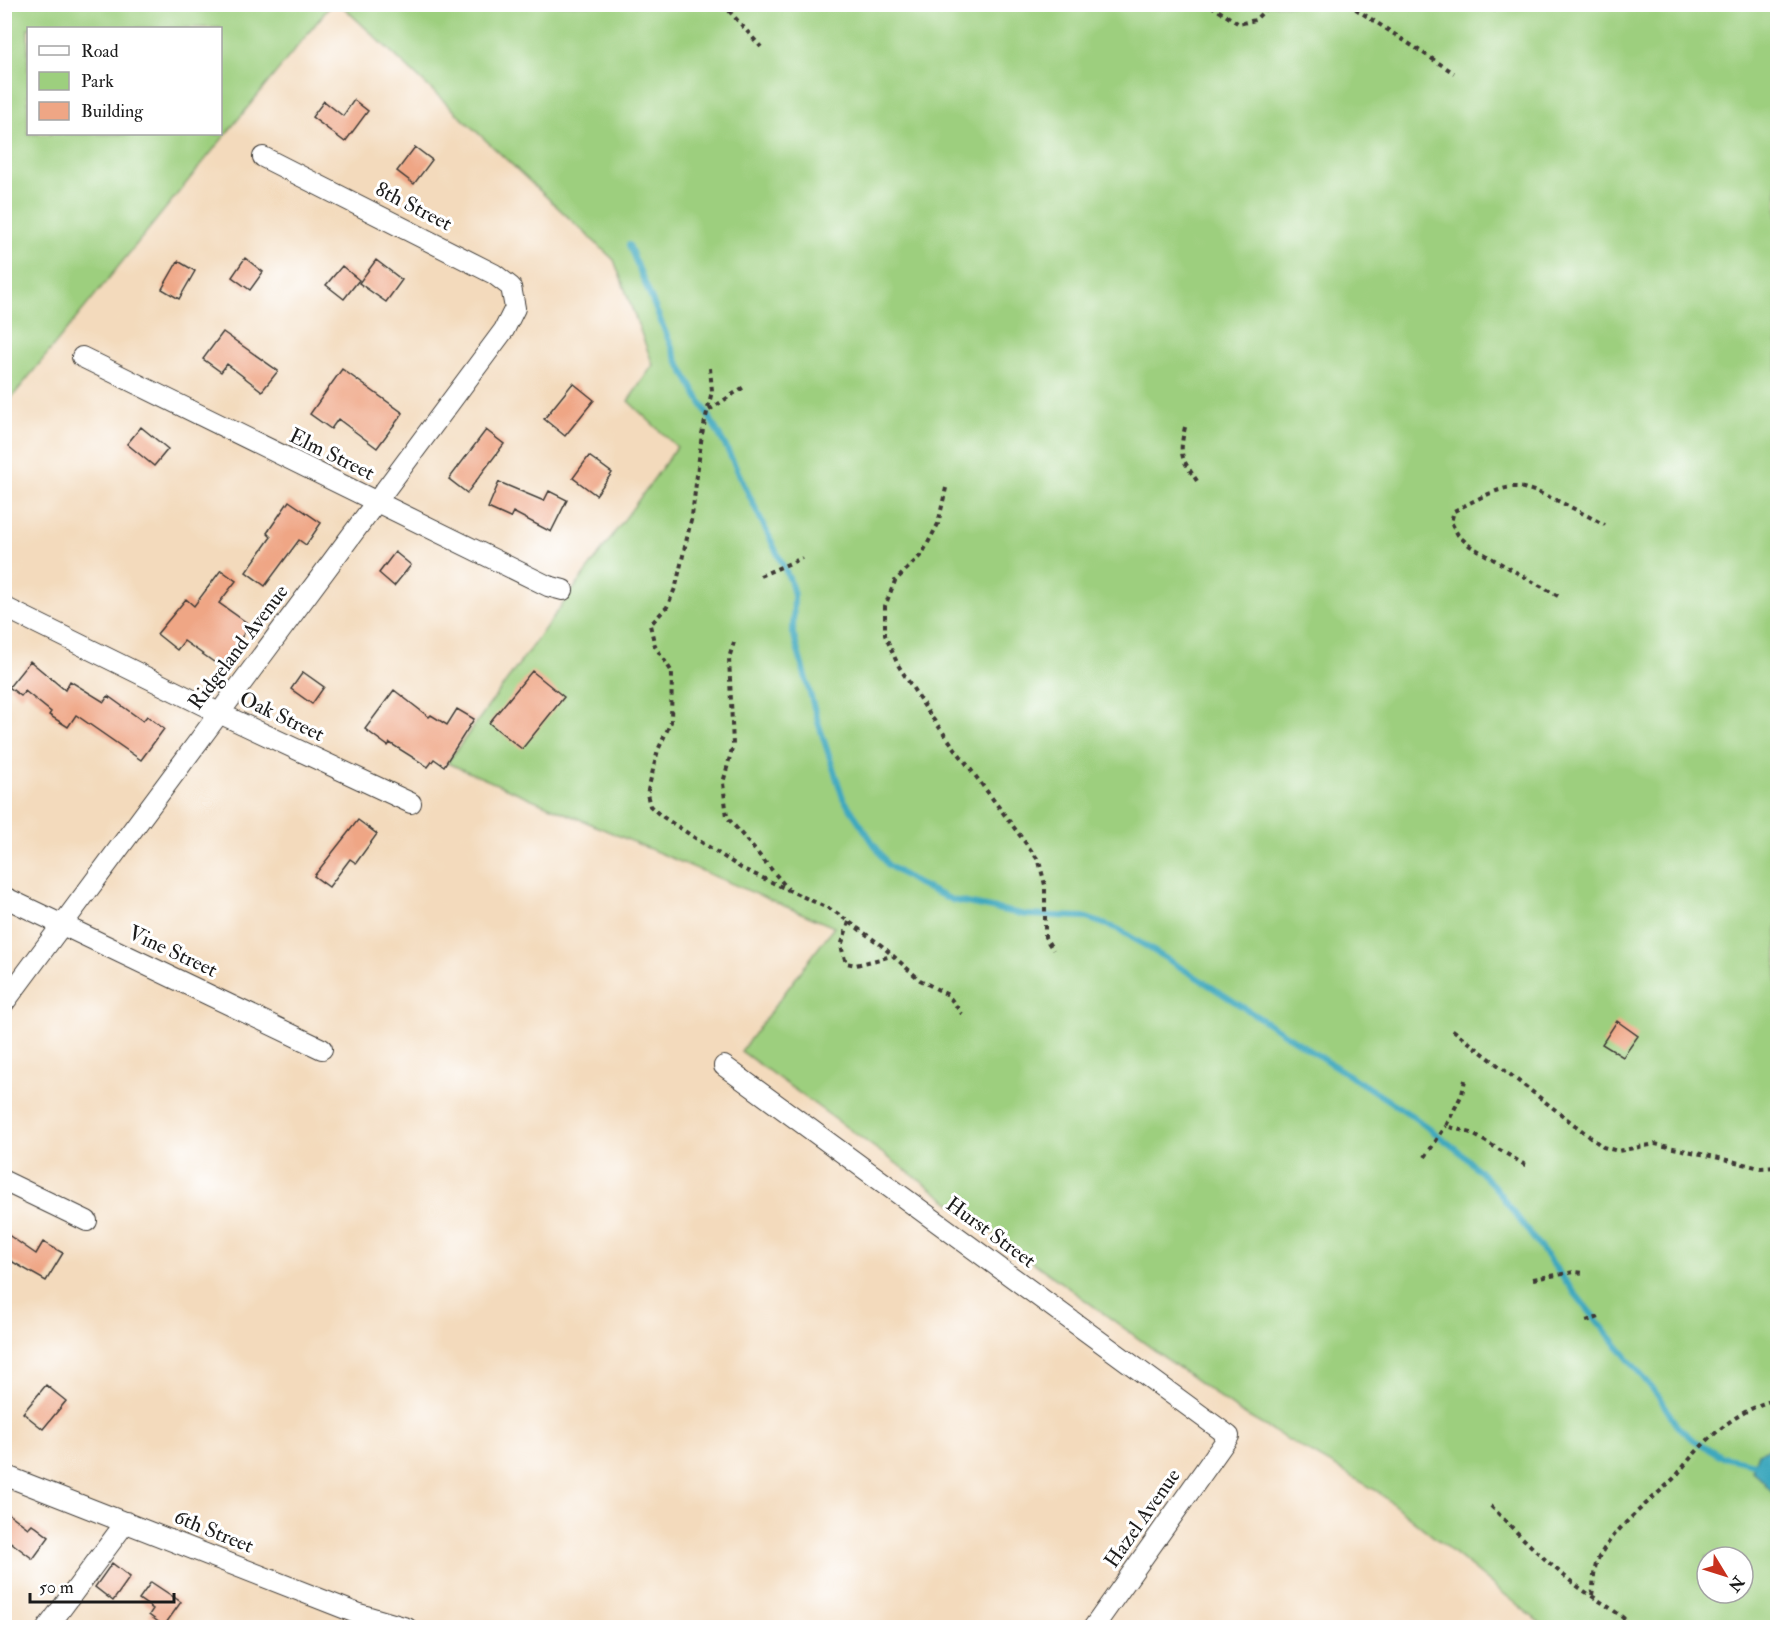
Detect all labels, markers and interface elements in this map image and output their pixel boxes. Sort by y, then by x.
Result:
legend [27,27,222,135]
text: Road [81,40,119,63]
text: Park [81,70,114,93]
text: Building [81,100,144,123]
street label: 8th Street [371,176,457,237]
street label: Elm Street [285,422,379,487]
street label: Ridgeland Avenue [182,579,295,715]
street label: Oak Street [235,685,329,748]
street label: Vine Street [124,919,222,984]
street label: Hurst Street [940,1191,1041,1274]
street label: Hazel Avenue [1098,1463,1187,1573]
street label: 6th Street [170,1503,258,1560]
north arrow [1695,1545,1755,1605]
scale bar [30,1566,174,1604]
text: N [1723,1571,1749,1596]
text: 50 m [39,1576,74,1599]

